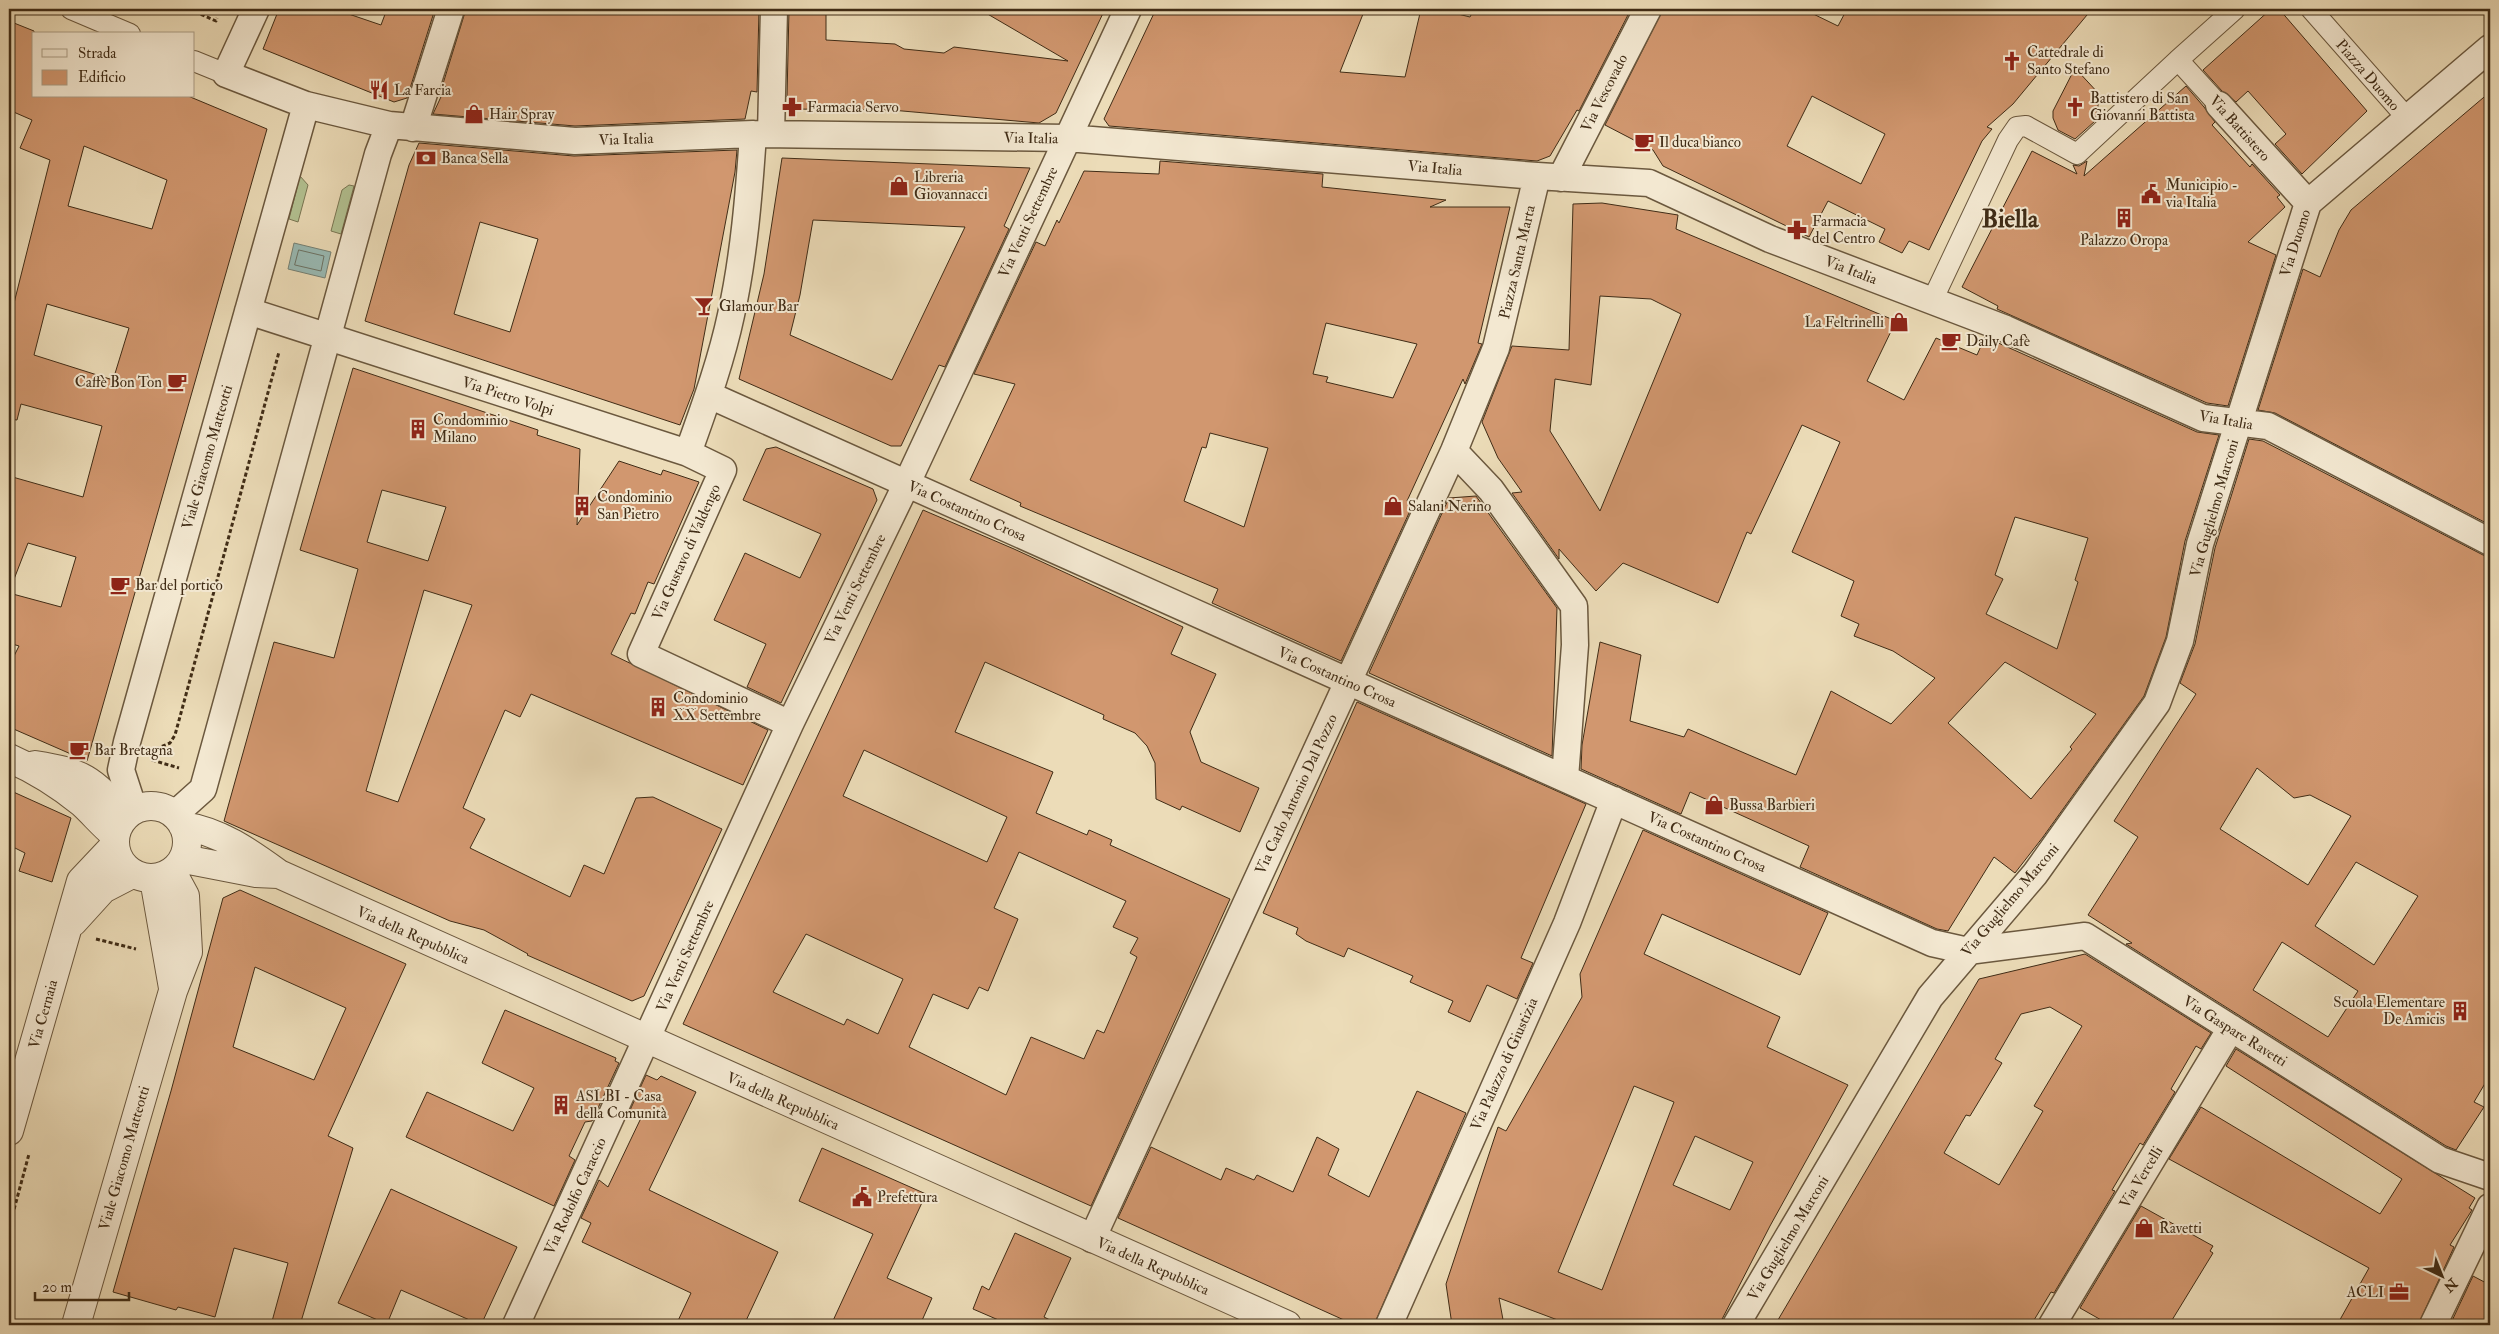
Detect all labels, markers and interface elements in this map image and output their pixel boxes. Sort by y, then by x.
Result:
legend [32,32,195,98]
street label: Piazza Duomo [2331,36,2404,115]
place label: Cattedrale di Santo Stefano [2027,43,2110,79]
text: Strada [78,44,117,63]
church icon: Cattedrale di Santo Stefano [2001,50,2023,72]
street label: Via Vescovado [1577,51,1632,135]
text: Edificio [78,68,126,87]
restaurant icon: La Farcia [368,79,390,101]
place label: La Farcia [394,81,452,100]
place label: Battistero di San Giovanni Battista [2090,89,2196,125]
street label: Via Battistero [2205,91,2274,165]
pharmacy icon: Farmacia Servo [781,96,803,118]
church icon: Battistero di San Giovanni Battista [2064,96,2086,118]
place label: Farmacia Servo [807,98,899,117]
shop icon: Hair Spray [463,103,485,125]
place label: Hair Spray [489,105,555,125]
street label: Via Italia [598,129,655,150]
street label: Via Italia [1003,129,1059,148]
cafe icon: Il duca bianco [1633,131,1655,153]
place label: Il duca bianco [1659,133,1741,152]
bank icon: Banca Sella [415,147,437,169]
place label: Banca Sella [441,149,509,168]
street label: Via Italia [1407,157,1464,180]
street label: Via Venti Settembre [994,164,1063,281]
place label: Libreria Giovannacci [914,168,988,204]
shop icon: Libreria Giovannacci [888,175,910,197]
place label: Municipio - via Italia [2165,176,2238,212]
public building icon: Municipio - via Italia [2140,183,2162,205]
street label: Piazza Santa Marta [1495,203,1540,321]
district label: Biella [1982,204,2039,235]
building icon: Palazzo Oropa [2113,207,2135,229]
street label: Via Duomo [2276,207,2315,279]
place label: Farmacia del Centro [1812,212,1875,248]
pharmacy icon: Farmacia del Centro [1786,219,1808,241]
place label: Palazzo Oropa [2080,231,2169,251]
street label: Via Italia [1822,252,1881,289]
bar icon: Glamour Bar [693,295,715,317]
place label: Glamour Bar [719,297,799,316]
shop icon: La Feltrinelli [1888,311,1910,333]
place label: La Feltrinelli [1805,313,1884,332]
cafe icon: Daily Cafè [1940,330,1962,352]
place label: Daily Cafè [1966,332,2030,351]
cafe icon: Caffè Bon Ton [166,371,188,393]
place label: Caffè Bon Ton [75,373,162,392]
street label: Via Pietro Volpi [459,373,556,421]
street label: Viale Giacomo Matteotti [178,383,237,532]
street label: Via Italia [2197,406,2255,435]
place label: Condominio Milano [433,411,508,447]
building icon: Condominio Milano [407,418,429,440]
street label: Via Guglielmo Marconi [2186,437,2243,579]
street label: Via Costantino Crosa [905,477,1030,546]
street label: Via Gustavo di Valdengo [648,481,725,623]
place label: Condominio San Pietro [597,488,672,524]
building icon: Condominio San Pietro [571,495,593,517]
shop icon: Salani Nerino [1382,495,1404,517]
place label: Salani Nerino [1408,497,1491,516]
street label: Via Venti Settembre [821,531,890,648]
cafe icon: Bar del portico [109,574,131,596]
place label: Bar del portico [135,576,223,596]
street label: Via Costantino Crosa [1275,643,1400,712]
place label: Condominio XX Settembre [673,689,761,725]
building icon: Condominio XX Settembre [647,696,669,718]
street label: Via Carlo Antonio Dal Pozzo [1251,711,1342,877]
cafe icon: Bar Bretagna [68,739,90,761]
place label: Bar Bretagna [94,741,173,760]
shop icon: Bussa Barbieri [1703,794,1725,816]
place label: Bussa Barbieri [1729,796,1815,815]
street label: Via Costantino Crosa [1645,808,1770,877]
street label: Via Guglielmo Marconi [1957,840,2063,961]
street label: Via Venti Settembre [652,897,719,1015]
street label: Via della Repubblica [353,902,473,970]
street label: Via Cernaia [25,977,63,1051]
street label: Via Gaspare Ravetti [2179,992,2290,1072]
place label: Scuola Elementare De Amicis [2333,993,2445,1029]
street label: Via Palazzo di Giustizia [1467,994,1543,1134]
building icon: Scuola Elementare De Amicis [2449,1000,2471,1022]
street label: Via della Repubblica [723,1068,843,1136]
street label: Viale Giacomo Matteotti [95,1084,154,1233]
place label: ASLBI - Casa della Comunità [575,1087,668,1123]
building icon: ASLBI - Casa della Comunità [550,1094,572,1116]
street label: Via Rodolfo Caraccio [540,1135,611,1258]
street label: Via Vercelli [2116,1143,2167,1212]
street label: Via Guglielmo Marconi [1744,1172,1833,1304]
public building icon: Prefettura [851,1186,873,1208]
place label: Prefettura [877,1188,939,1207]
shop icon: Ravetti [2133,1217,2155,1239]
place label: Ravetti [2159,1219,2202,1238]
street label: Via della Repubblica [1093,1233,1213,1301]
north arrow [2416,1252,2466,1302]
scale bar [35,1269,129,1301]
text: N [2440,1274,2462,1296]
text: 20 m [42,1278,72,1297]
office icon: ACLI [2388,1281,2410,1303]
place label: ACLI [2346,1283,2384,1302]

